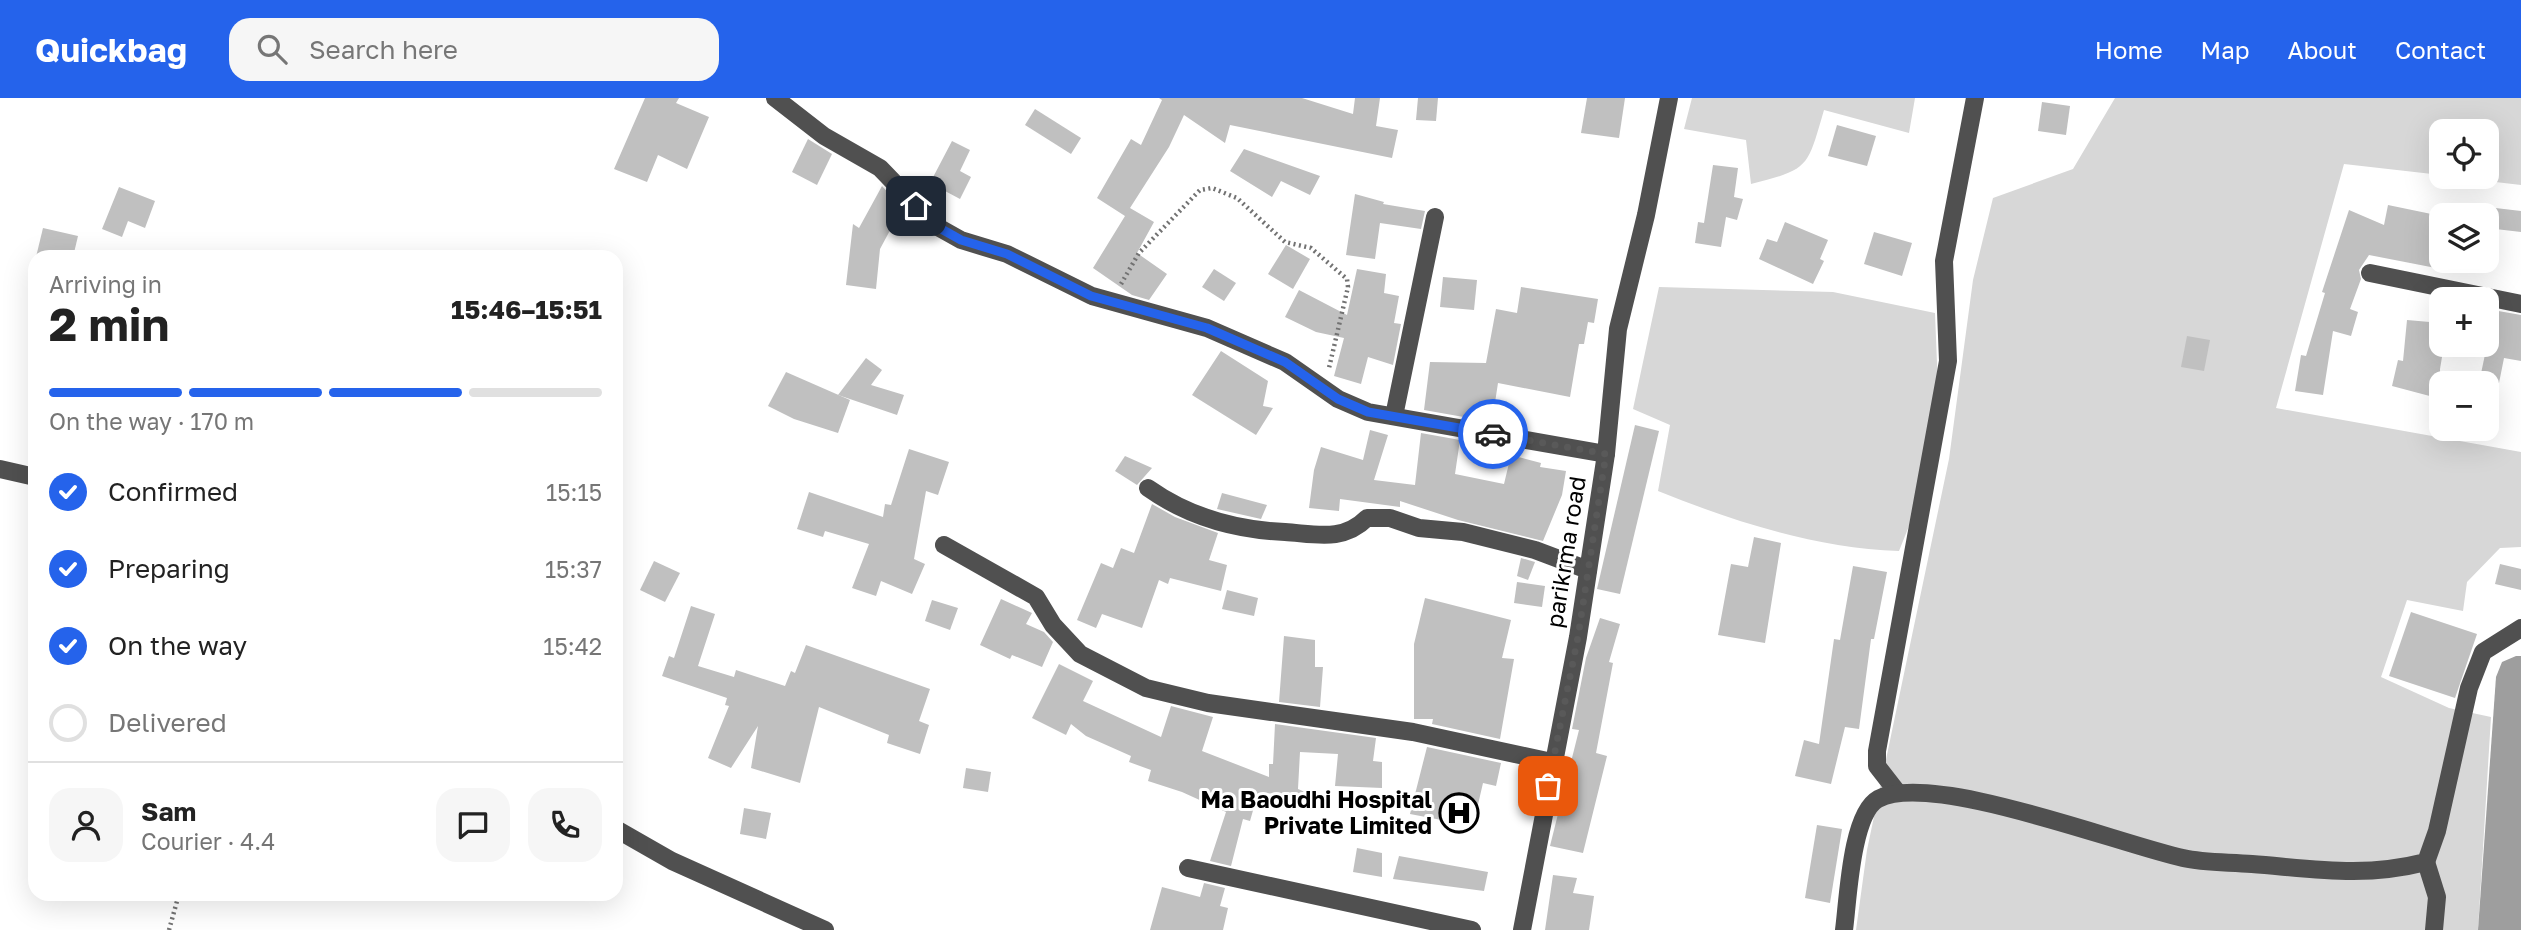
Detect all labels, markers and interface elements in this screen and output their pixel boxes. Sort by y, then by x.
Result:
search box [229,18,719,81]
text: Quickbag [35,30,187,69]
icon: search [253,30,291,68]
text: Search here [309,34,458,65]
text: Home [2095,35,2163,64]
text: Map [2201,35,2250,64]
text: About [2288,35,2357,64]
text: Contact [2395,35,2486,64]
map controls [2429,119,2499,441]
button: locate [2429,119,2499,189]
pin [886,176,946,236]
icon: home [897,187,935,225]
button: layers [2429,203,2499,273]
text: Arriving in [49,270,162,298]
button: + [2429,287,2499,357]
text: 15:46–15:51 [451,294,602,325]
text: 2 min [49,296,169,351]
button: − [2429,371,2499,441]
courier [1458,399,1528,469]
text: On the way · 170 m [49,407,254,435]
icon: car [1474,415,1512,453]
icon: check [49,473,87,511]
street label: parikrma road [1539,474,1591,630]
text: Confirmed [108,476,238,507]
text: 15:15 [546,478,602,506]
icon: check [49,550,87,588]
text: Preparing [108,553,230,584]
text: 15:37 [545,555,602,583]
icon: check [49,627,87,665]
text: On the way [108,630,247,661]
text: 15:42 [543,632,602,660]
text: Delivered [108,707,227,738]
pin [1518,756,1578,816]
icon: bag [1529,767,1567,805]
place label: Ma Baoudhi Hospital Private Limited [1200,785,1432,839]
button: person [49,788,123,862]
button: chat [436,788,510,862]
button: phone [528,788,602,862]
hospital icon: Ma Baoudhi Hospital Private Limited [1438,792,1480,834]
text: Sam [141,796,196,827]
text: Courier · 4.4 [141,827,275,855]

